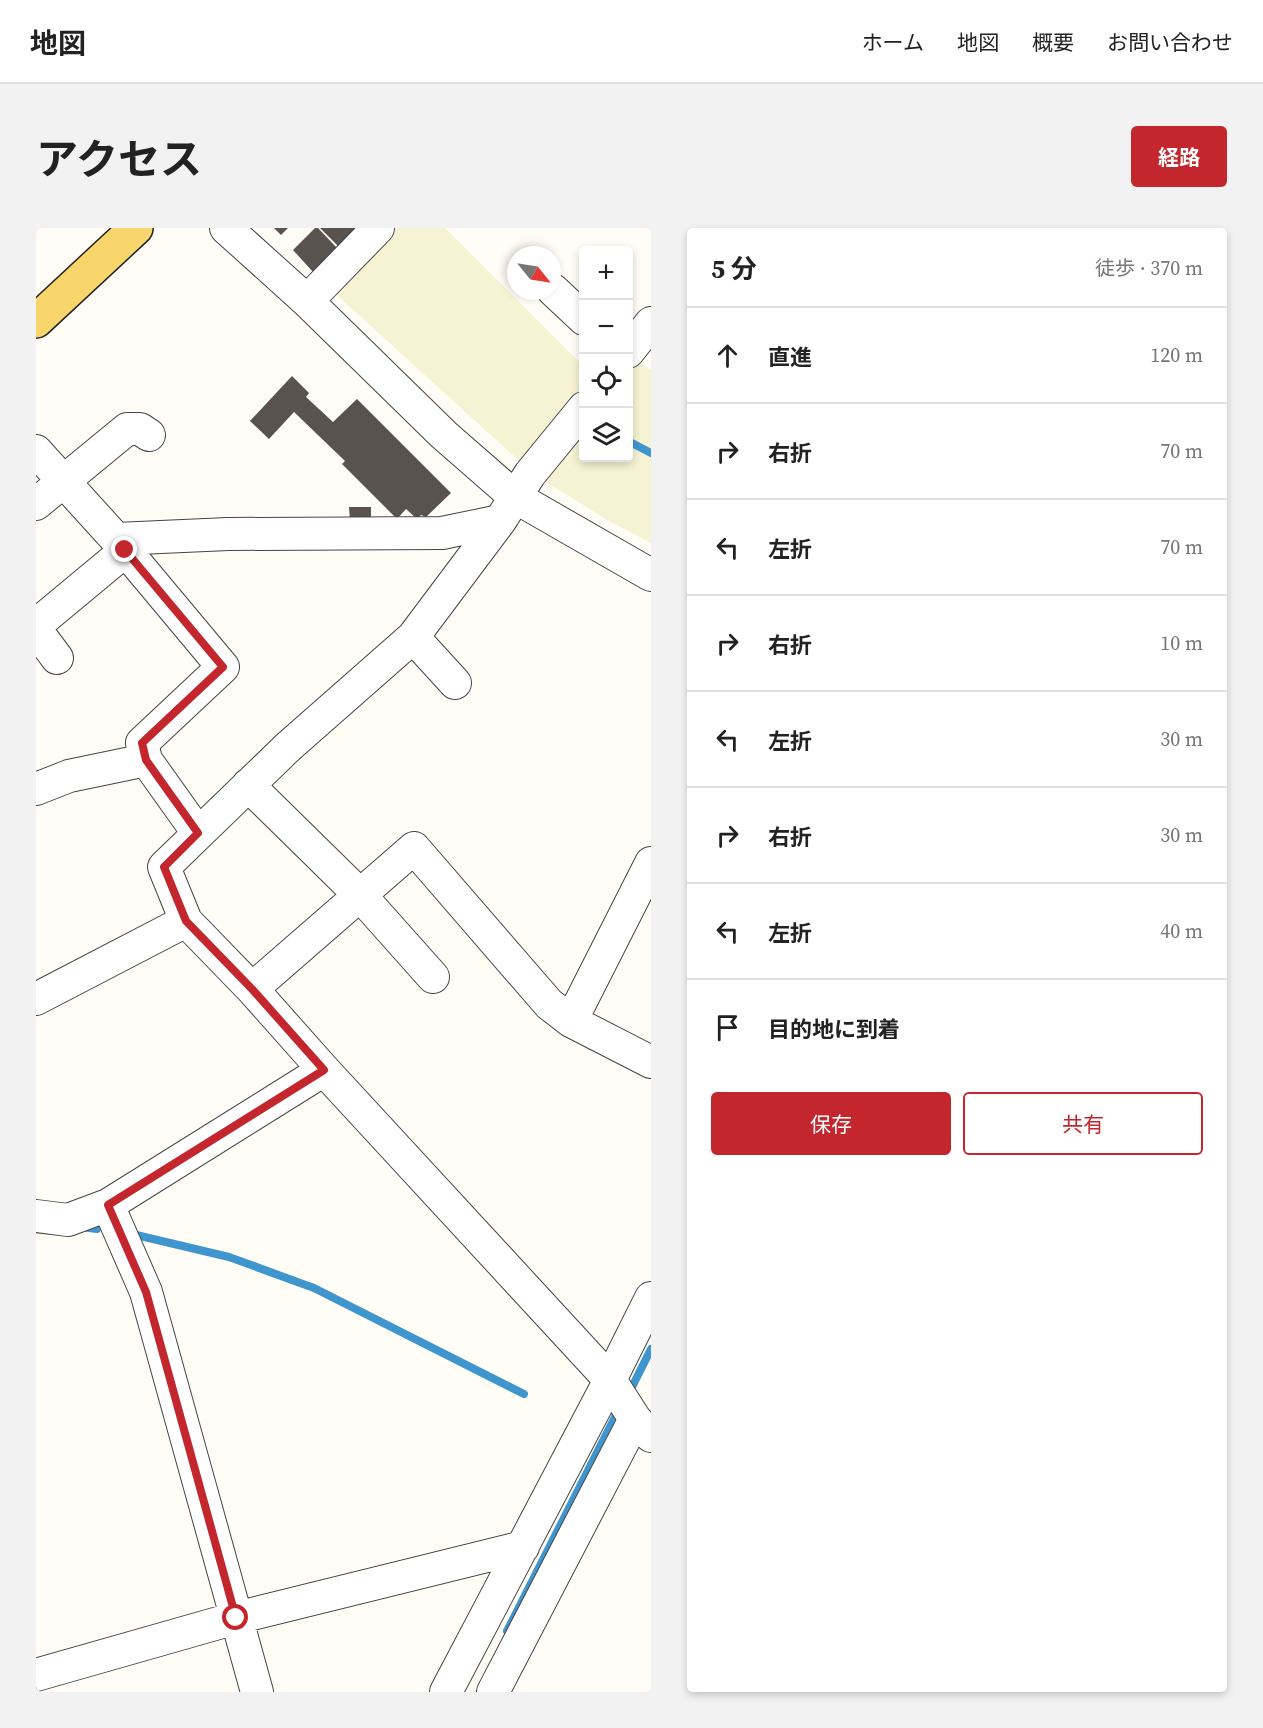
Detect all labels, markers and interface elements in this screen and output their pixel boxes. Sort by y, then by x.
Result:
text: 地図 [30,24,86,62]
text: ホーム [862,28,924,57]
text: 地図 [957,28,999,57]
text: 概要 [1032,28,1074,57]
text: お問い合わせ [1107,28,1233,57]
button: 経路 [1131,126,1227,187]
text: アクセス [36,130,202,188]
north arrow [507,246,561,300]
map controls [579,246,633,462]
button: + [579,246,633,300]
text: 5 分 [711,251,757,287]
text: 徒歩 · 370 m [1095,254,1203,282]
button: − [579,300,633,354]
icon: ahead [711,339,744,372]
text: 120 m [1150,341,1203,369]
text: 直進 [768,342,812,372]
button: locate [579,354,633,408]
button: layers [579,408,633,462]
icon: right [711,435,744,468]
text: 70 m [1160,437,1203,465]
text: 右折 [768,438,812,468]
icon: left [711,531,744,564]
text: 70 m [1160,533,1203,561]
text: 左折 [768,534,812,564]
route end [111,536,137,562]
icon: right [711,627,744,660]
text: 10 m [1160,629,1203,657]
text: 右折 [768,630,812,660]
icon: left [711,723,744,756]
text: 30 m [1160,725,1203,753]
text: 左折 [768,726,812,756]
icon: right [711,819,744,852]
text: 30 m [1160,821,1203,849]
text: 右折 [768,822,812,852]
icon: left [711,915,744,948]
text: 40 m [1160,917,1203,945]
text: 左折 [768,918,812,948]
icon: arrive [711,1011,744,1044]
text: 目的地に到着 [768,1014,900,1044]
button: 保存 [711,1092,951,1155]
button: 共有 [963,1092,1203,1155]
route start [222,1604,248,1630]

